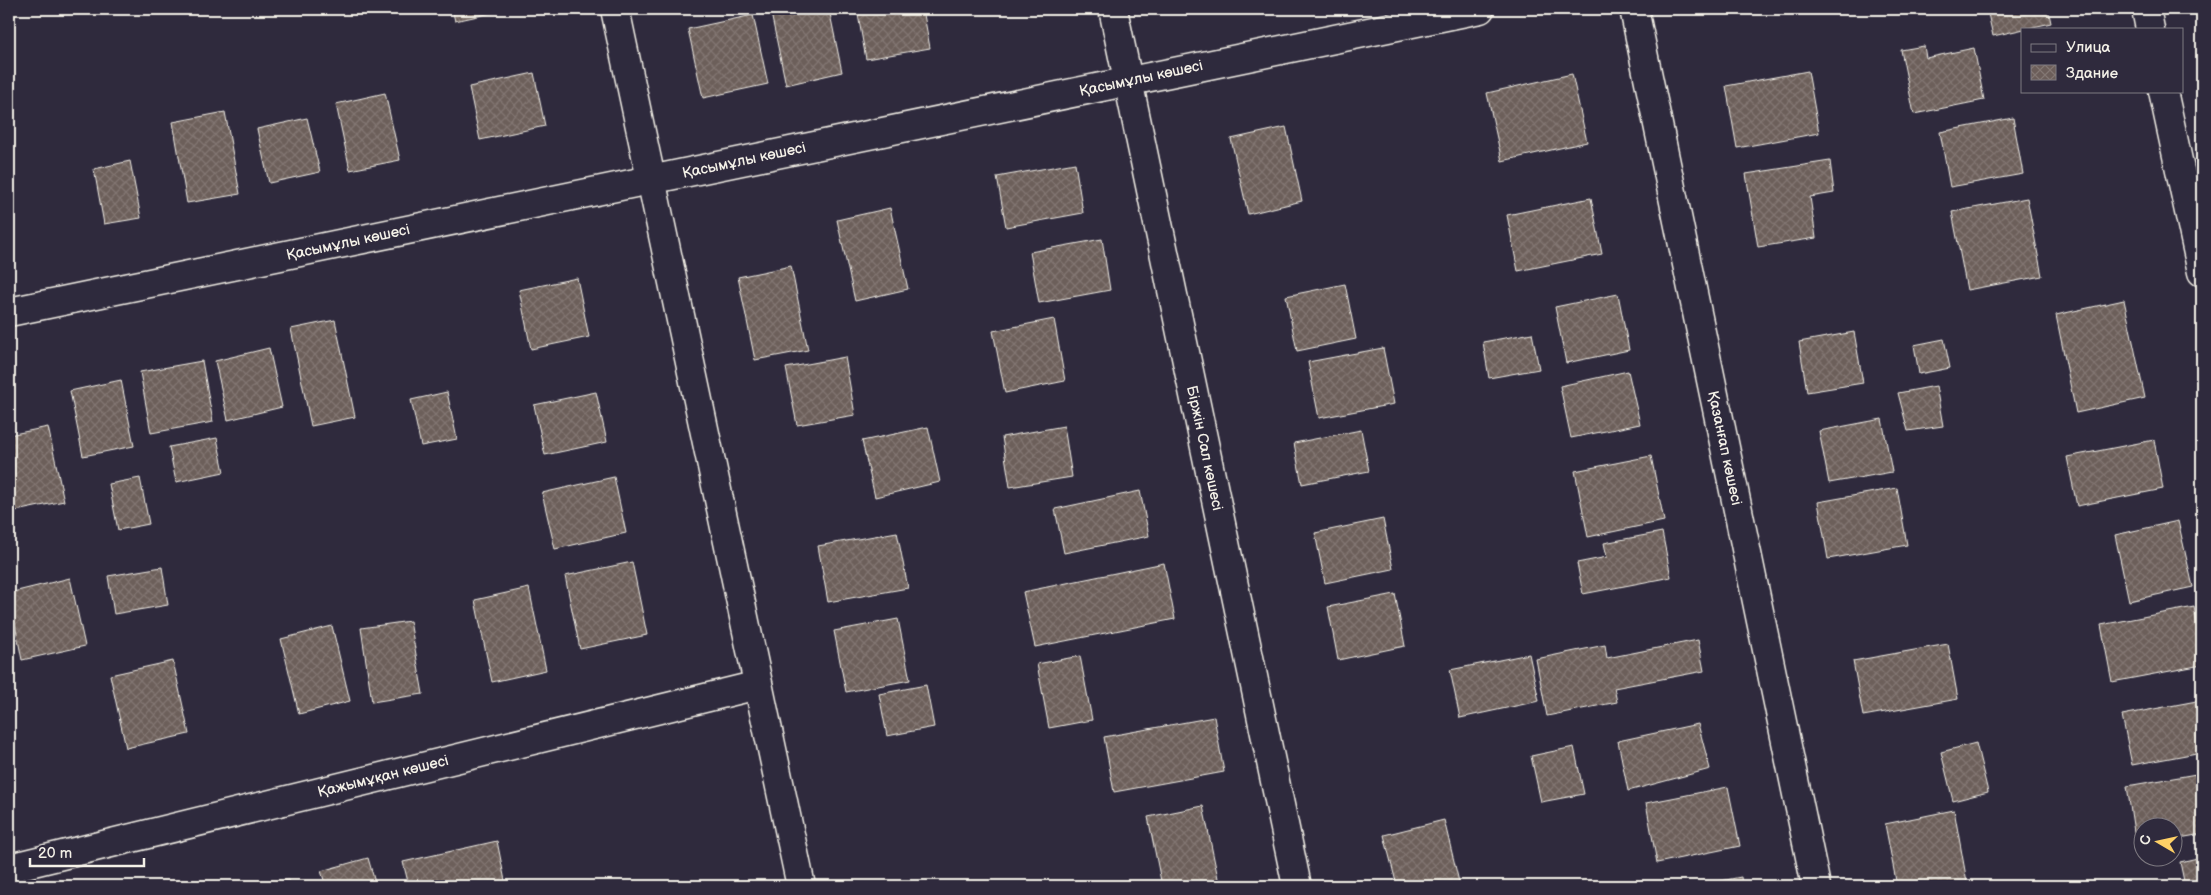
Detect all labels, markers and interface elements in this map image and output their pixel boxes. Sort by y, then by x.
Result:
legend [2021,28,2184,92]
text: Улица [2066,38,2111,57]
street label: Қасымұлы көшесі [1078,56,1205,101]
text: Здание [2066,64,2118,83]
street label: Қасымұлы көшесі [681,138,808,183]
street label: Қасымұлы көшесі [285,220,412,265]
street label: Біржін Сал көшесі [1182,384,1227,512]
street label: Қазанғап көшесі [1703,389,1746,507]
street label: Қажымұқан көшесі [316,751,451,802]
north arrow [2134,818,2184,868]
text: С [2136,834,2155,846]
scale bar [30,835,144,867]
text: 20 m [38,844,72,863]

